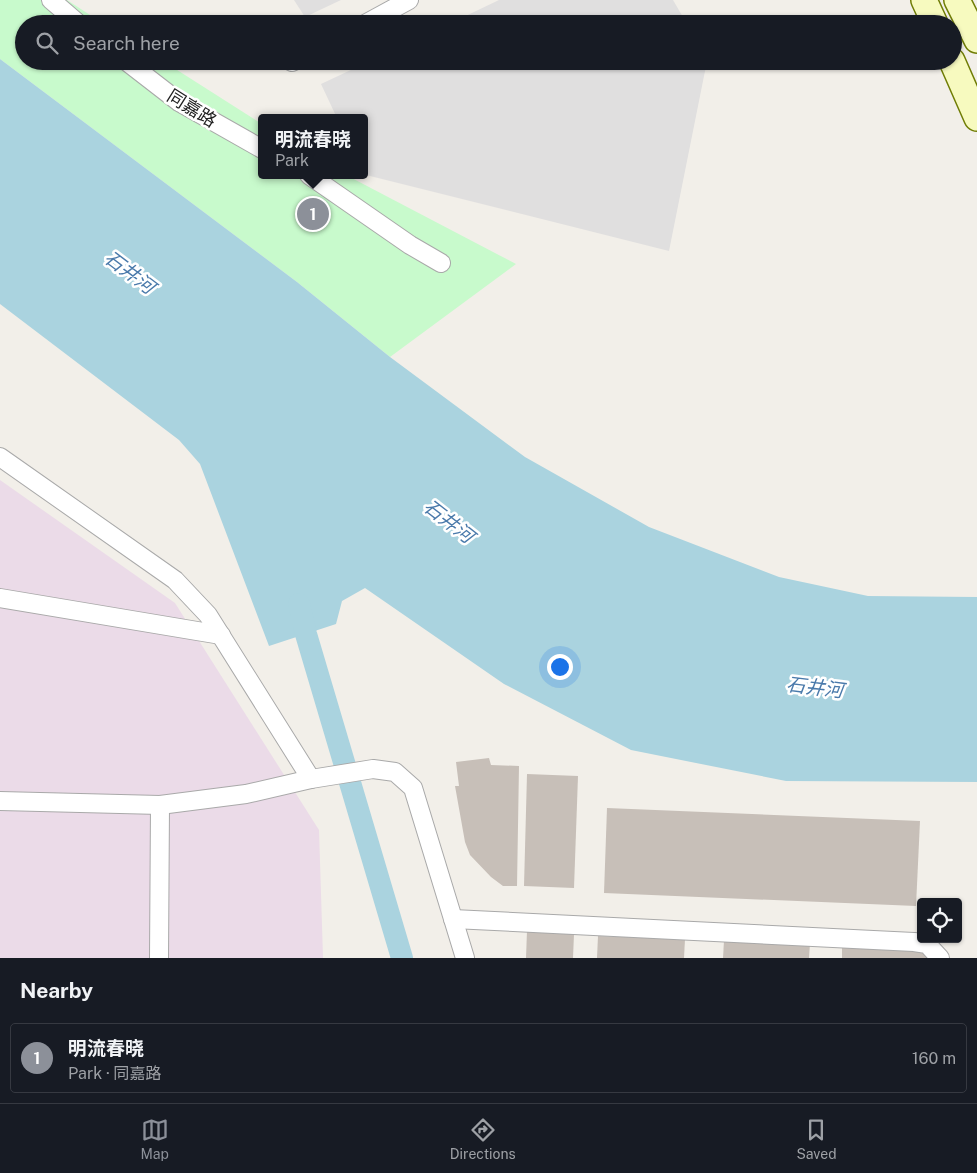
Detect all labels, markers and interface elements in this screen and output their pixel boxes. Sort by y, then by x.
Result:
search box [15,15,962,70]
icon: search [33,29,61,57]
text: Search here [73,32,180,54]
street label: 同嘉路 [164,85,220,131]
popup [258,114,368,179]
text: 明流春晓 [275,128,351,150]
text: Park [275,151,309,170]
pin: 1 [297,195,329,233]
water label: 石井河 [101,246,163,300]
water label: 石井河 [420,495,481,550]
your location [547,654,573,680]
water label: 石井河 [785,673,849,702]
map controls [917,898,962,943]
button: locate [917,898,962,943]
text: Nearby [20,978,93,1003]
text: 明流春晓 [68,1037,144,1059]
text: 1 [34,1049,40,1068]
text: 160 m [912,1049,956,1068]
text: Park · 同嘉路 [68,1064,161,1083]
tab: Map [140,1116,169,1162]
tab: Directions [450,1116,516,1162]
tab: Saved [796,1116,837,1162]

